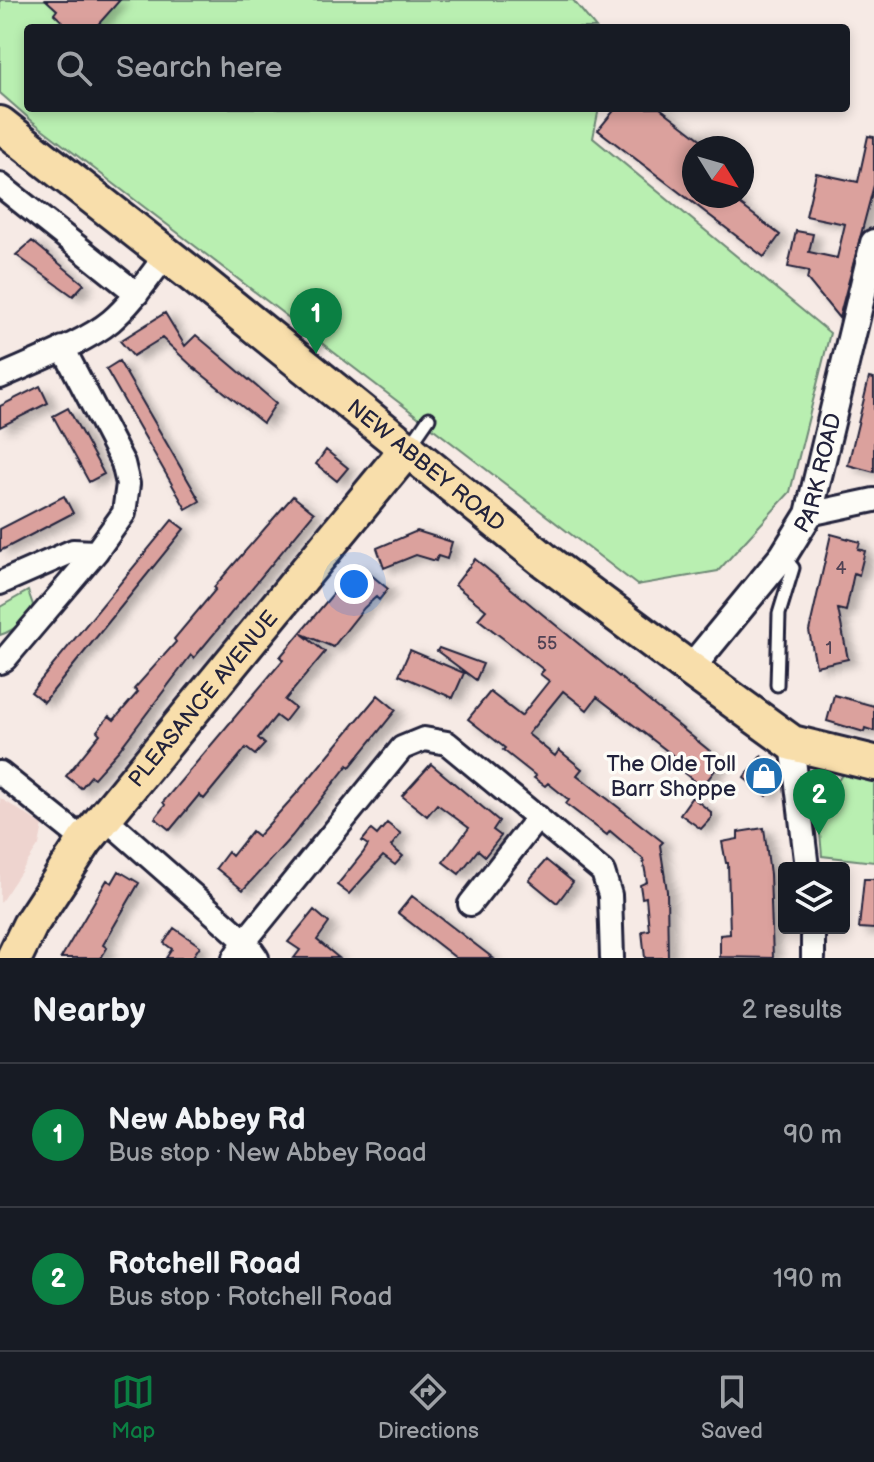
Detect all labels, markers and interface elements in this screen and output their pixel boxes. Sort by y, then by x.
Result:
search box [24,24,850,112]
icon: search [52,46,96,90]
text: Search here [116,50,282,86]
north arrow [682,136,754,208]
pin: 1 [290,288,342,354]
street label: NEW ABBEY ROAD [341,394,510,538]
street label: PARK ROAD [789,410,848,538]
house number: 4 [836,558,847,579]
your location [334,564,374,604]
street label: PLEASANCE AVENUE [123,605,284,793]
house number: 55 [537,633,557,654]
house number: 1 [826,638,832,659]
place label: The Olde Toll Barr Shoppe [607,751,736,803]
shop icon: The Olde Toll Barr Shoppe [743,755,785,797]
pin: 2 [793,769,845,835]
map controls [778,862,850,934]
button: layers [778,862,850,934]
text: Nearby [32,990,146,1031]
text: 2 results [742,995,842,1026]
text: New Abbey Rd [108,1102,305,1138]
text: 1 [53,1120,63,1151]
text: 90 m [783,1120,842,1151]
text: Bus stop · New Abbey Road [108,1138,427,1169]
text: Rotchell Road [108,1246,301,1282]
text: 2 [50,1264,66,1295]
text: 190 m [773,1264,842,1295]
text: Bus stop · Rotchell Road [108,1282,392,1313]
tab: Map [111,1370,155,1445]
tab: Directions [378,1370,479,1445]
tab: Saved [701,1370,763,1445]

